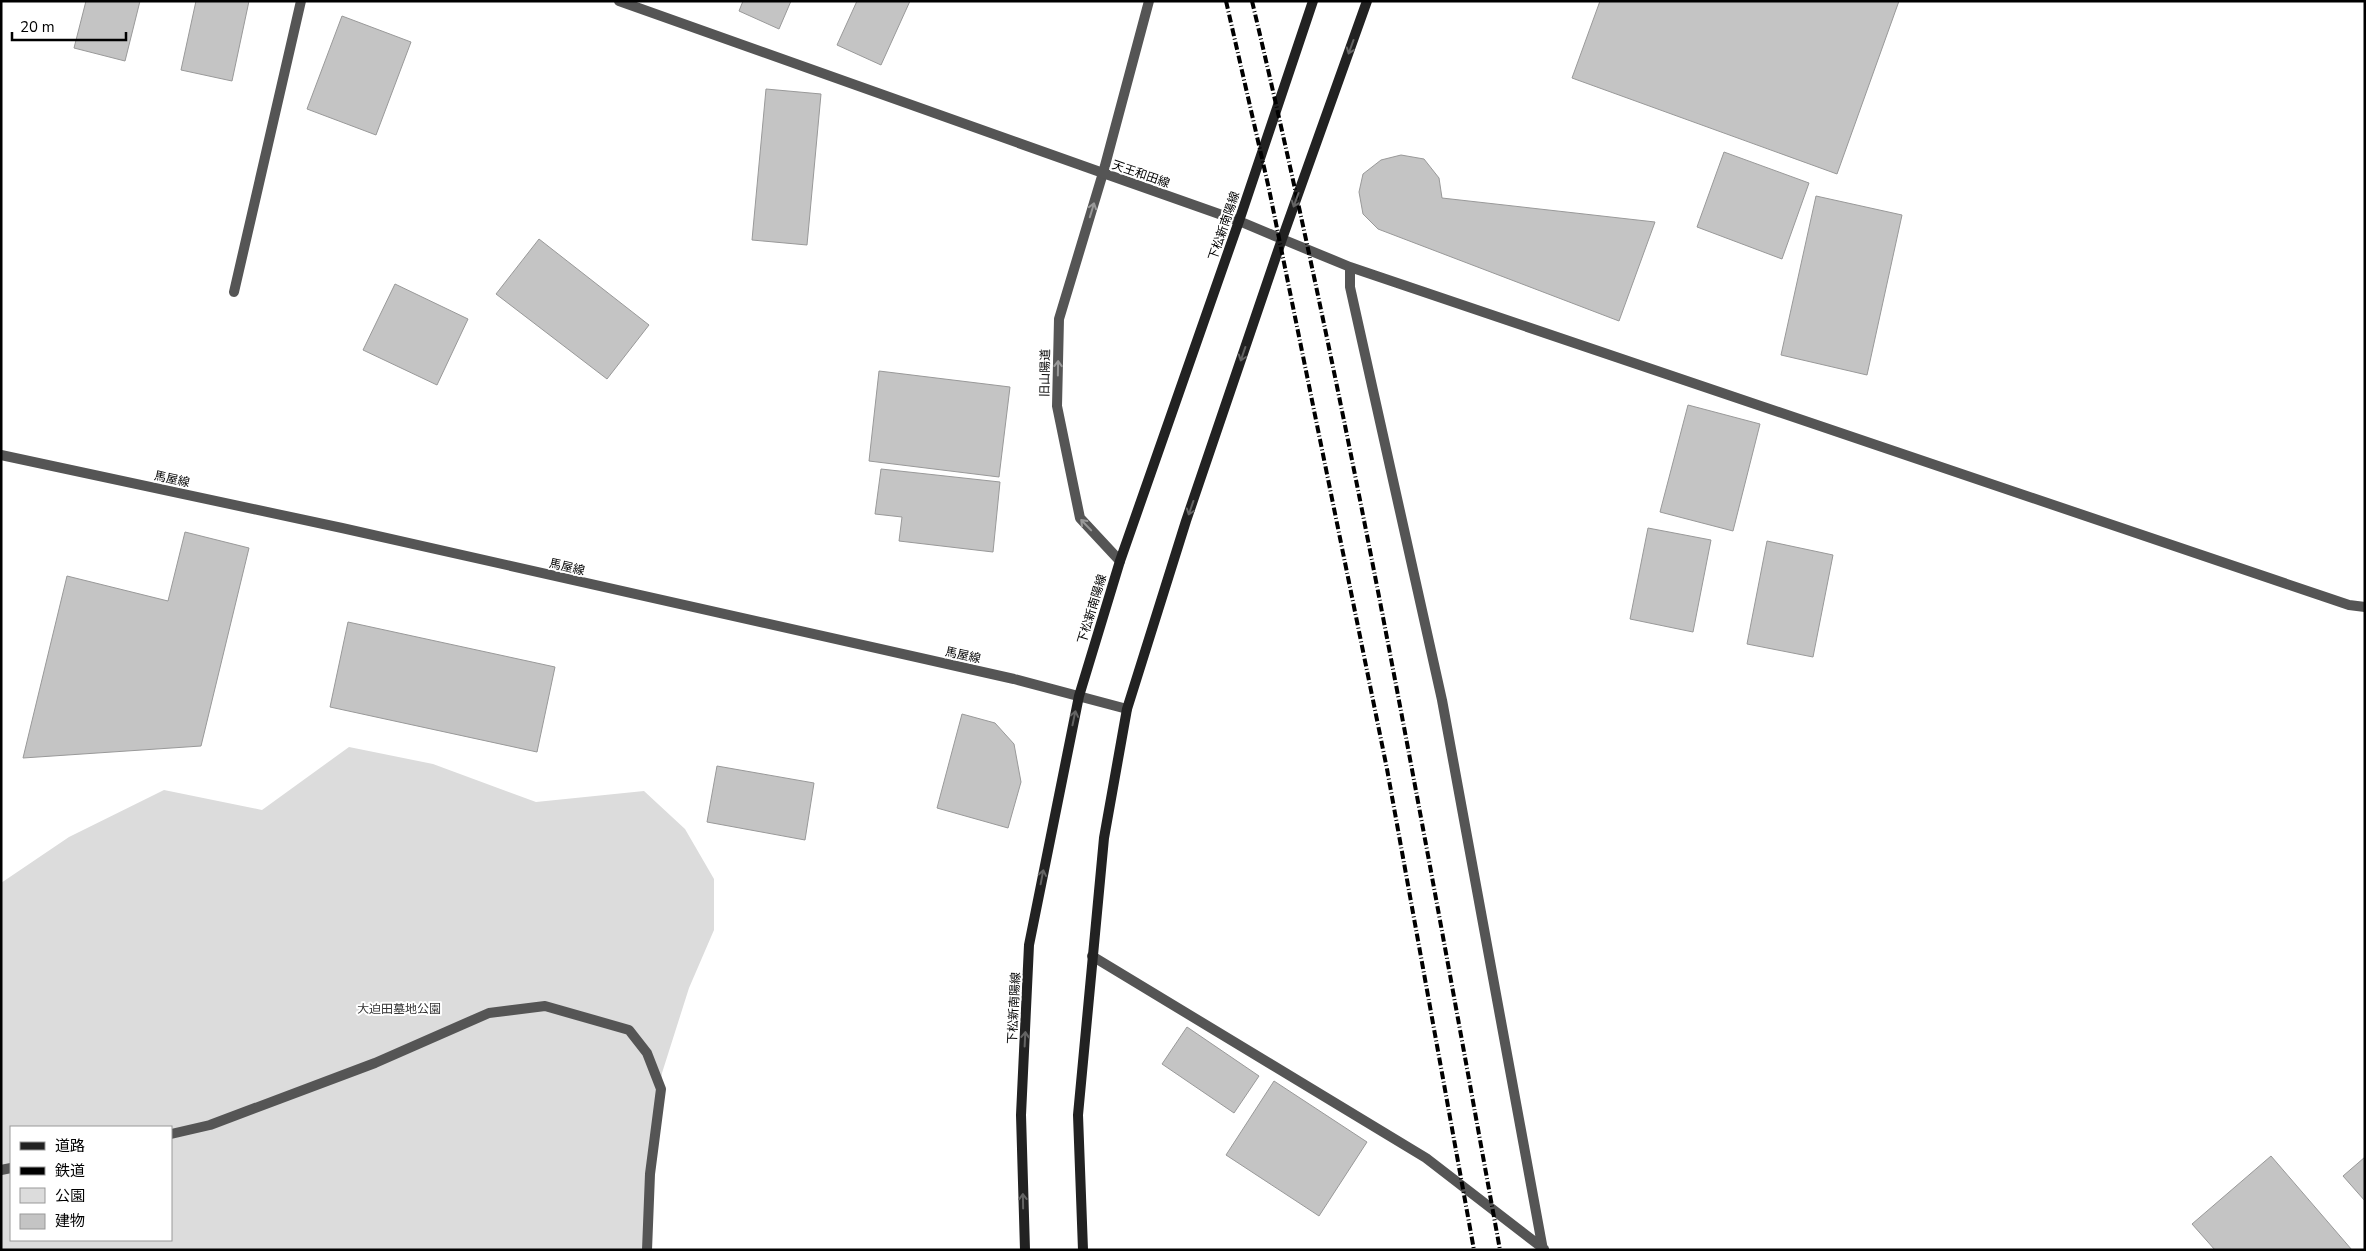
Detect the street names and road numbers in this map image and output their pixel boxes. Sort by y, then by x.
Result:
street label: 天王和田線 [1110,157,1172,191]
street label: 下松新南陽線 [1205,189,1243,263]
street label: 旧山陽道 [1037,349,1053,397]
street label: 馬屋線 [153,467,191,491]
street label: 馬屋線 [548,555,586,579]
street label: 下松新南陽線 [1074,572,1110,646]
street label: 馬屋線 [944,643,982,667]
street label: 下松新南陽線 [1004,972,1024,1044]

